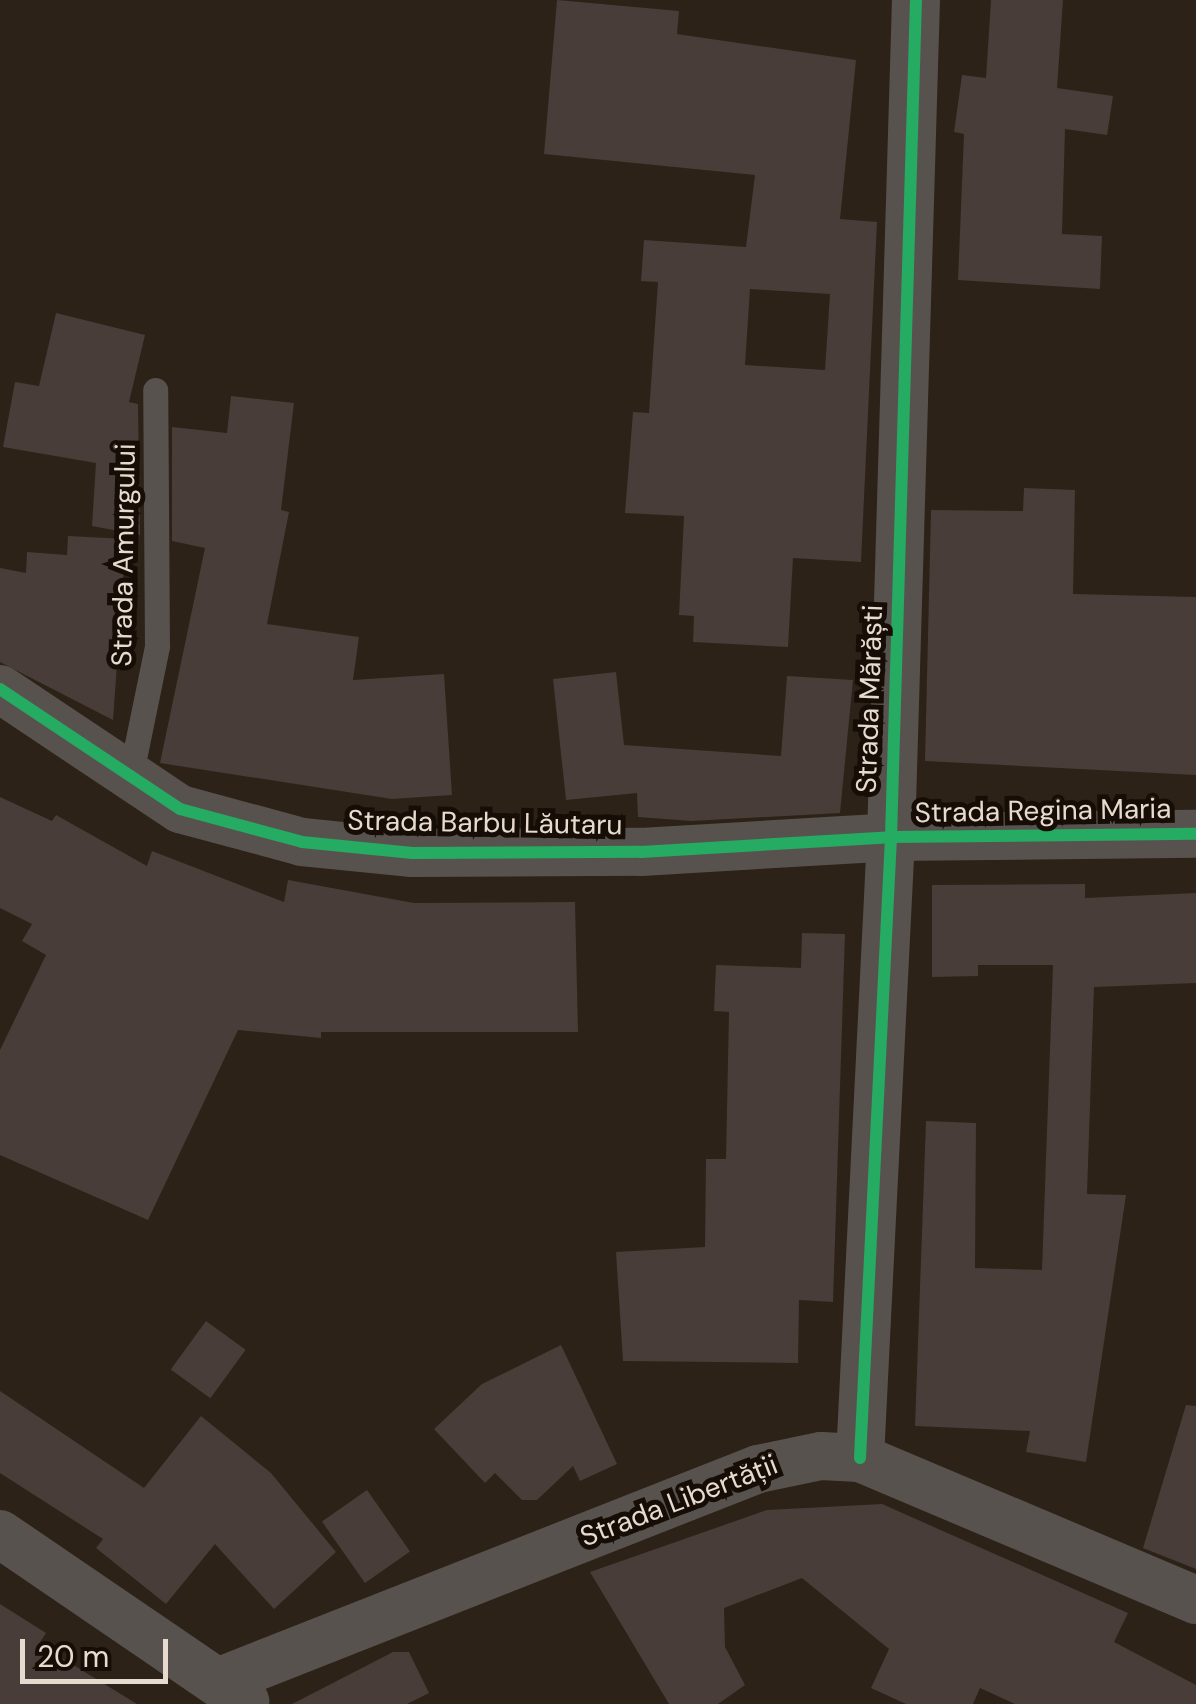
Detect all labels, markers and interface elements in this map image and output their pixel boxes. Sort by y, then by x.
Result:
street label: Strada Amurgului [105,443,143,667]
street label: Strada Mărăști [850,604,890,794]
street label: Strada Regina Maria [914,792,1172,830]
street label: Strada Barbu Lăutaru [347,804,623,842]
street label: Strada Libertății [576,1448,782,1554]
scale bar [25,1619,172,1681]
text: 20 m [37,1637,109,1676]

